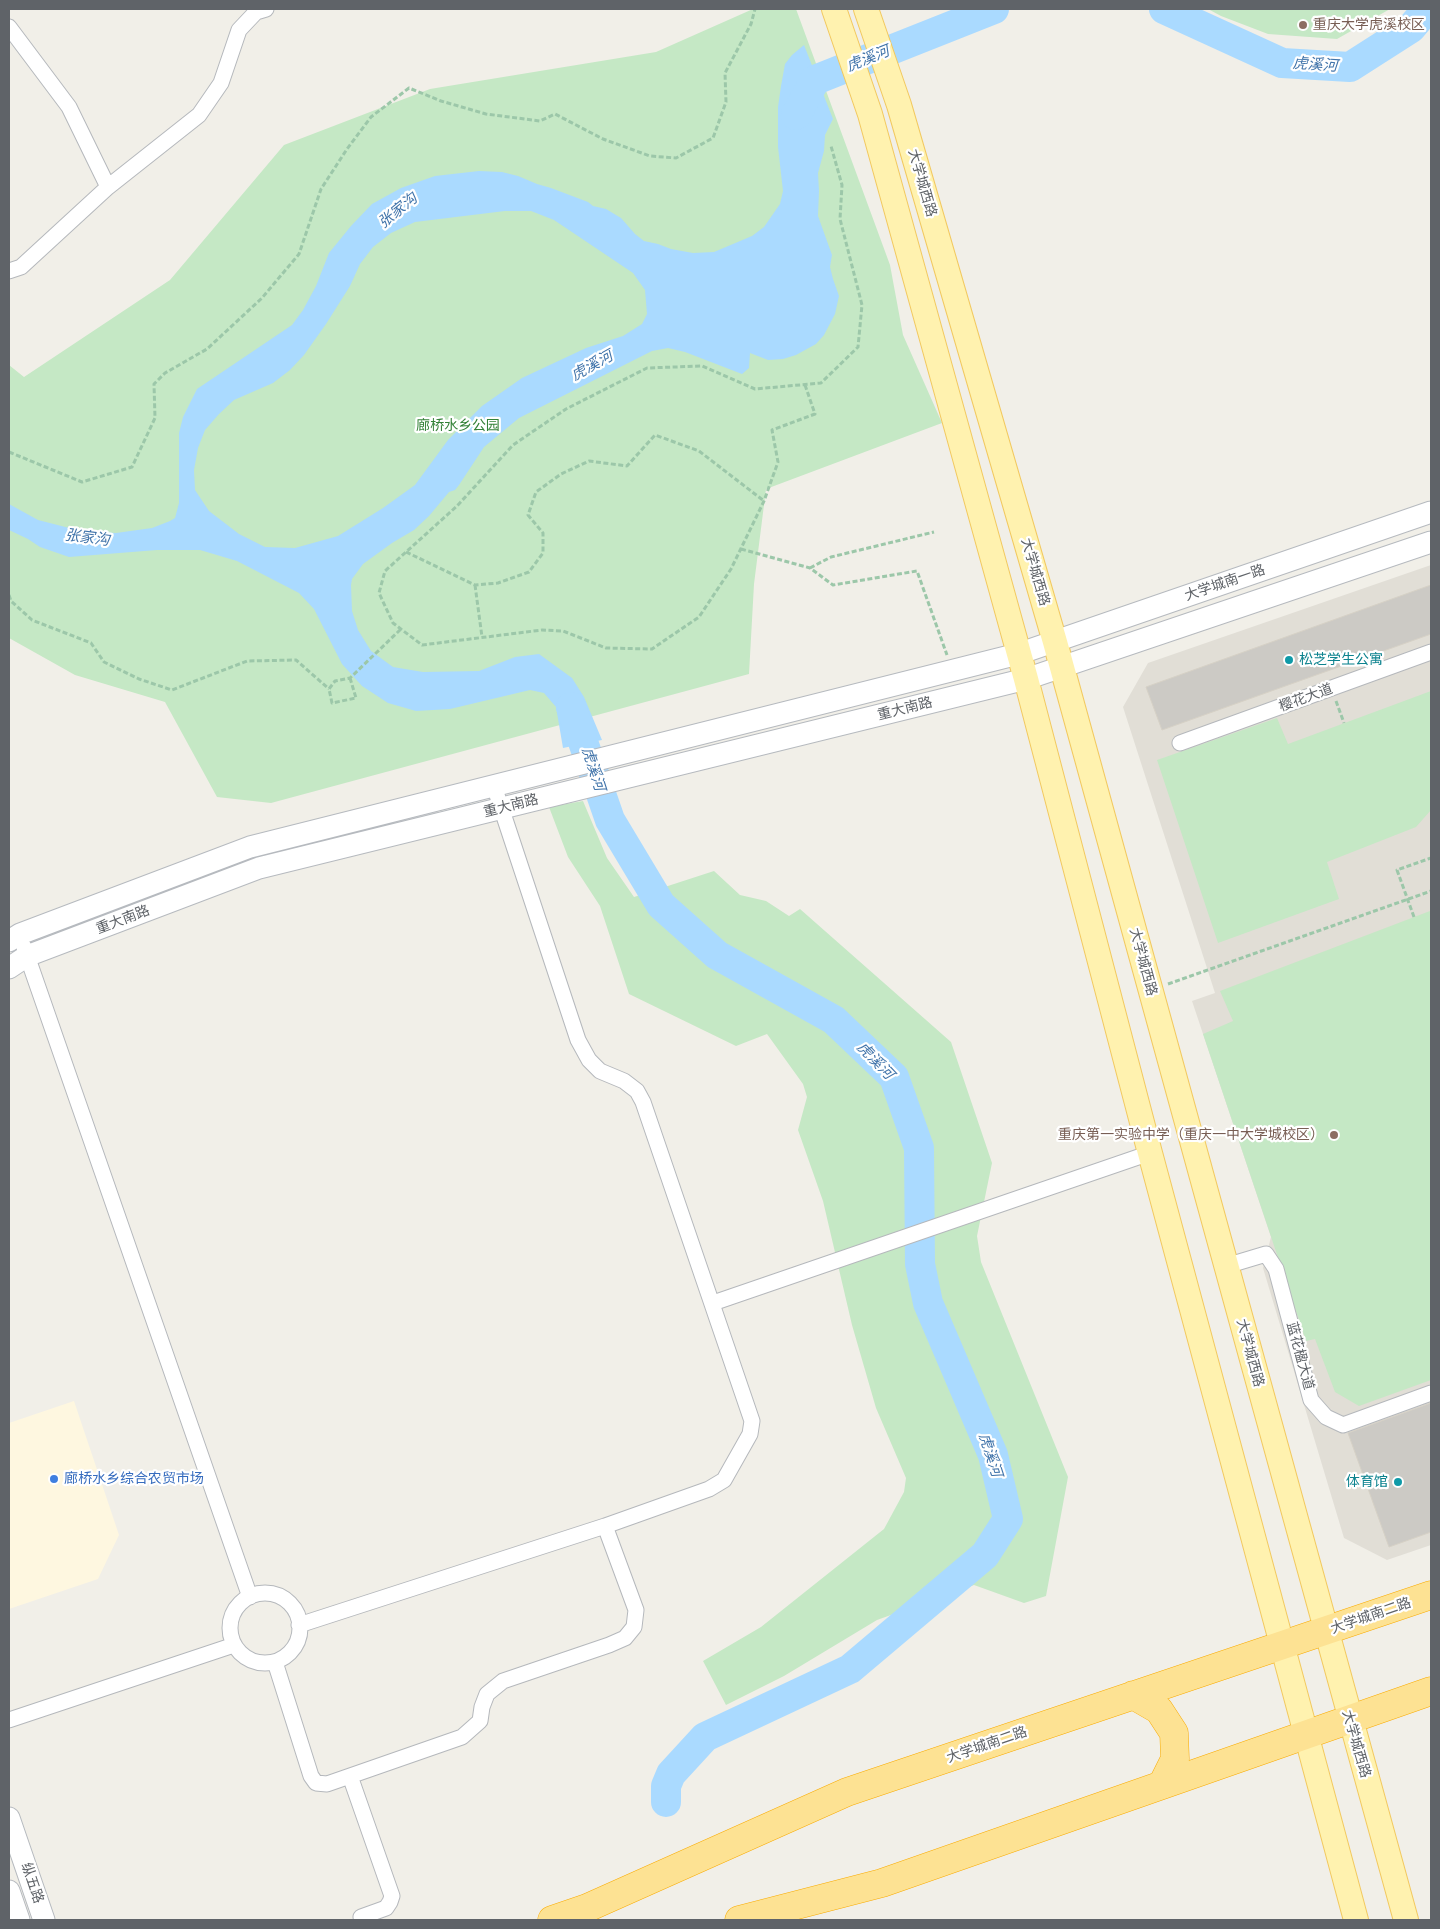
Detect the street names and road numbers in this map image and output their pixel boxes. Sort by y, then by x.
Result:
street label: 大学城西路 [904,147,940,219]
street label: 大学城西路 [1017,536,1053,608]
street label: 大学城南一路 [1183,561,1267,605]
street label: 樱花大道 [1277,681,1335,715]
street label: 重大南路 [876,694,934,724]
street label: 重大南路 [482,791,540,821]
street label: 重大南路 [94,902,152,938]
street label: 大学城西路 [1126,926,1160,998]
street label: 大学城西路 [1233,1317,1267,1389]
street label: 蓝花楹大道 [1283,1320,1317,1392]
street label: 大学城南二路 [1329,1594,1413,1638]
street label: 大学城西路 [1338,1708,1374,1780]
street label: 大学城南二路 [945,1723,1029,1767]
street label: 纵五路 [17,1860,47,1906]

